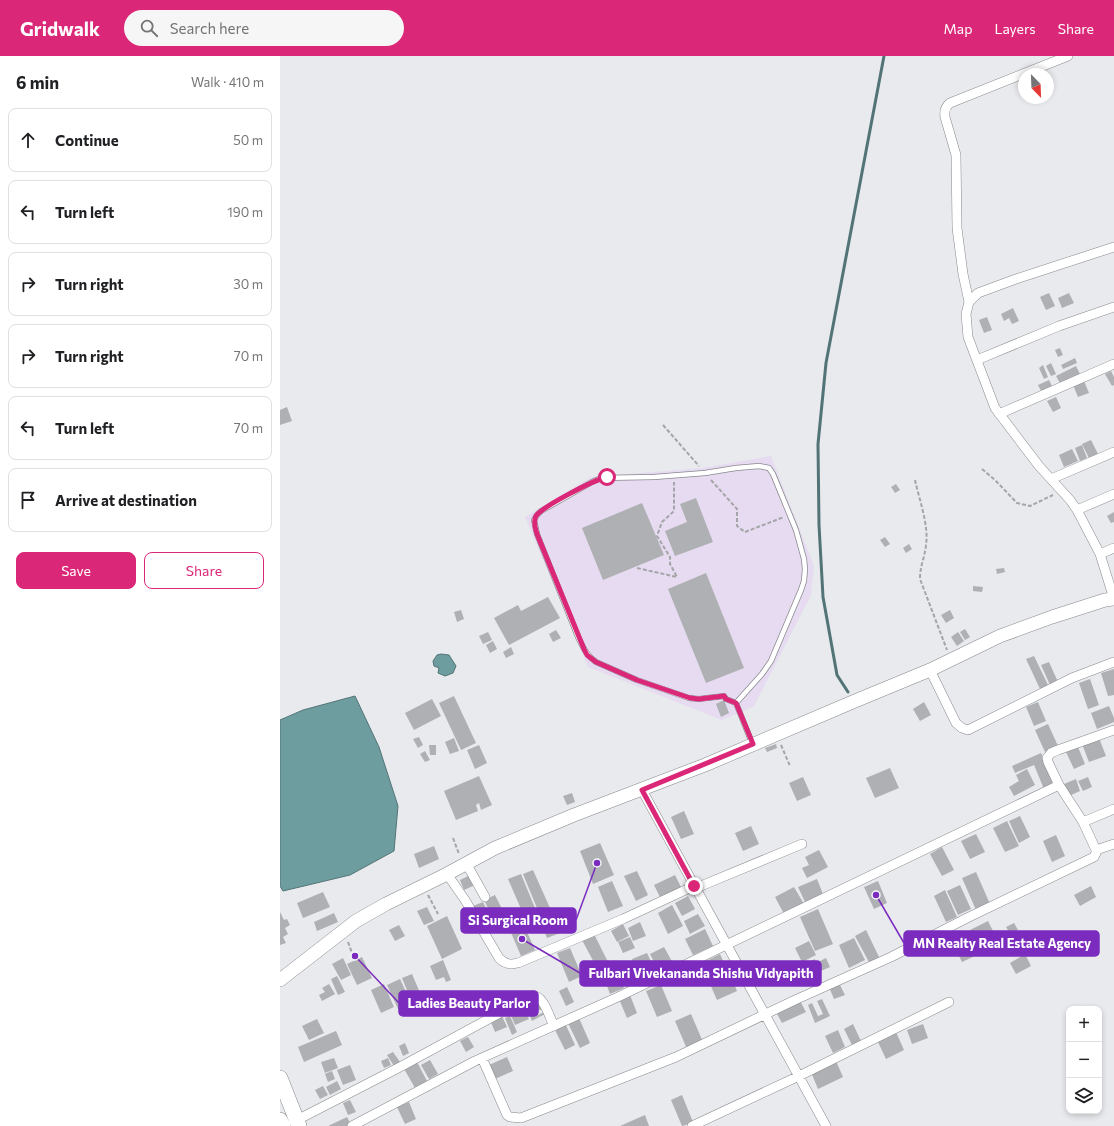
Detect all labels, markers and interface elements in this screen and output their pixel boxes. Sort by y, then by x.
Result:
search box [124,10,404,46]
text: Gridwalk [20,17,100,40]
icon: search [138,17,160,39]
text: Search here [170,19,249,37]
text: Map [944,20,972,37]
text: Layers [994,20,1036,37]
text: Share [1058,20,1094,37]
north arrow [1018,68,1054,104]
text: 6 min [16,72,59,93]
text: Walk · 410 m [191,74,264,90]
icon: ahead [17,129,39,151]
text: Continue [55,131,119,149]
text: 50 m [233,132,263,148]
icon: left [17,201,39,223]
text: Turn left [55,203,114,221]
text: 190 m [227,204,263,220]
icon: right [17,273,39,295]
text: Turn right [55,275,124,293]
text: 30 m [233,276,263,292]
icon: right [17,345,39,367]
text: Turn right [55,347,124,365]
text: 70 m [234,348,263,364]
icon: left [17,417,39,439]
text: Turn left [55,419,114,437]
text: 70 m [234,420,263,436]
route start [598,468,616,486]
icon: arrive [17,489,39,511]
text: Arrive at destination [55,491,197,509]
button: Save [16,552,136,589]
button: Share [144,552,264,589]
route end [685,877,703,895]
callout: Si Surgical Room [461,908,576,933]
text: Si Surgical Room [468,912,568,928]
callout: MN Realty Real Estate Agency [904,931,1099,956]
text: MN Realty Real Estate Agency [913,935,1091,951]
callout: Fulbari Vivekananda Shishu Vidyapith [580,961,821,986]
text: Fulbari Vivekananda Shishu Vidyapith [588,965,814,981]
callout: Ladies Beauty Parlor [399,991,538,1016]
text: Ladies Beauty Parlor [407,995,531,1011]
map controls [1066,1006,1102,1114]
button: + [1066,1006,1102,1042]
button: − [1066,1042,1102,1078]
button: layers [1066,1078,1102,1114]

